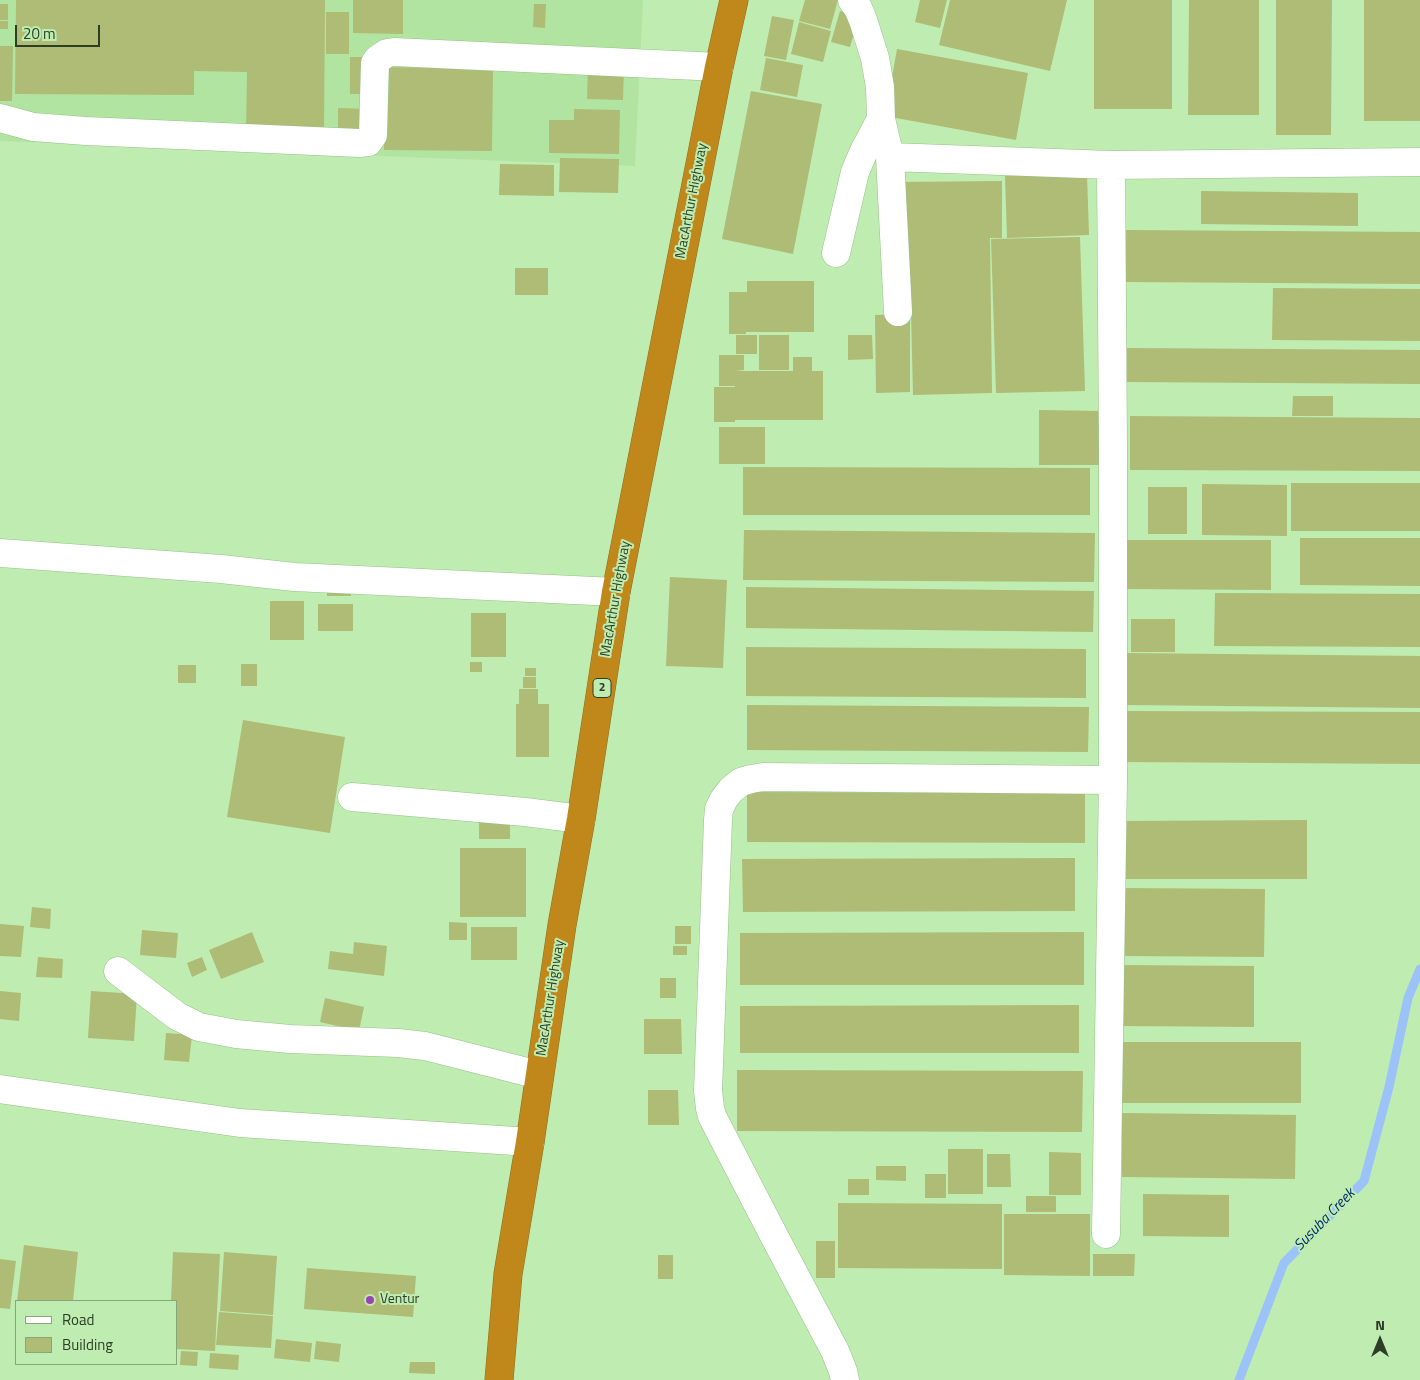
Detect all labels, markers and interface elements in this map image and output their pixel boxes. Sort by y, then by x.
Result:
scale bar [18,15,102,47]
text: 20 m [23,22,56,45]
street label: MacArthur Highway [673,142,711,260]
street label: MacArthur Highway [598,540,634,658]
road number: 2 [593,678,611,698]
street label: MacArthur Highway [534,939,568,1057]
water label: Susuba Creek [1291,1185,1359,1255]
place label: Ventur [380,1292,419,1308]
marker: Ventur [364,1294,376,1306]
legend [15,1300,178,1365]
text: Road [62,1308,94,1331]
text: N [1375,1314,1385,1335]
north arrow [1355,1315,1405,1365]
text: Building [62,1333,113,1356]

